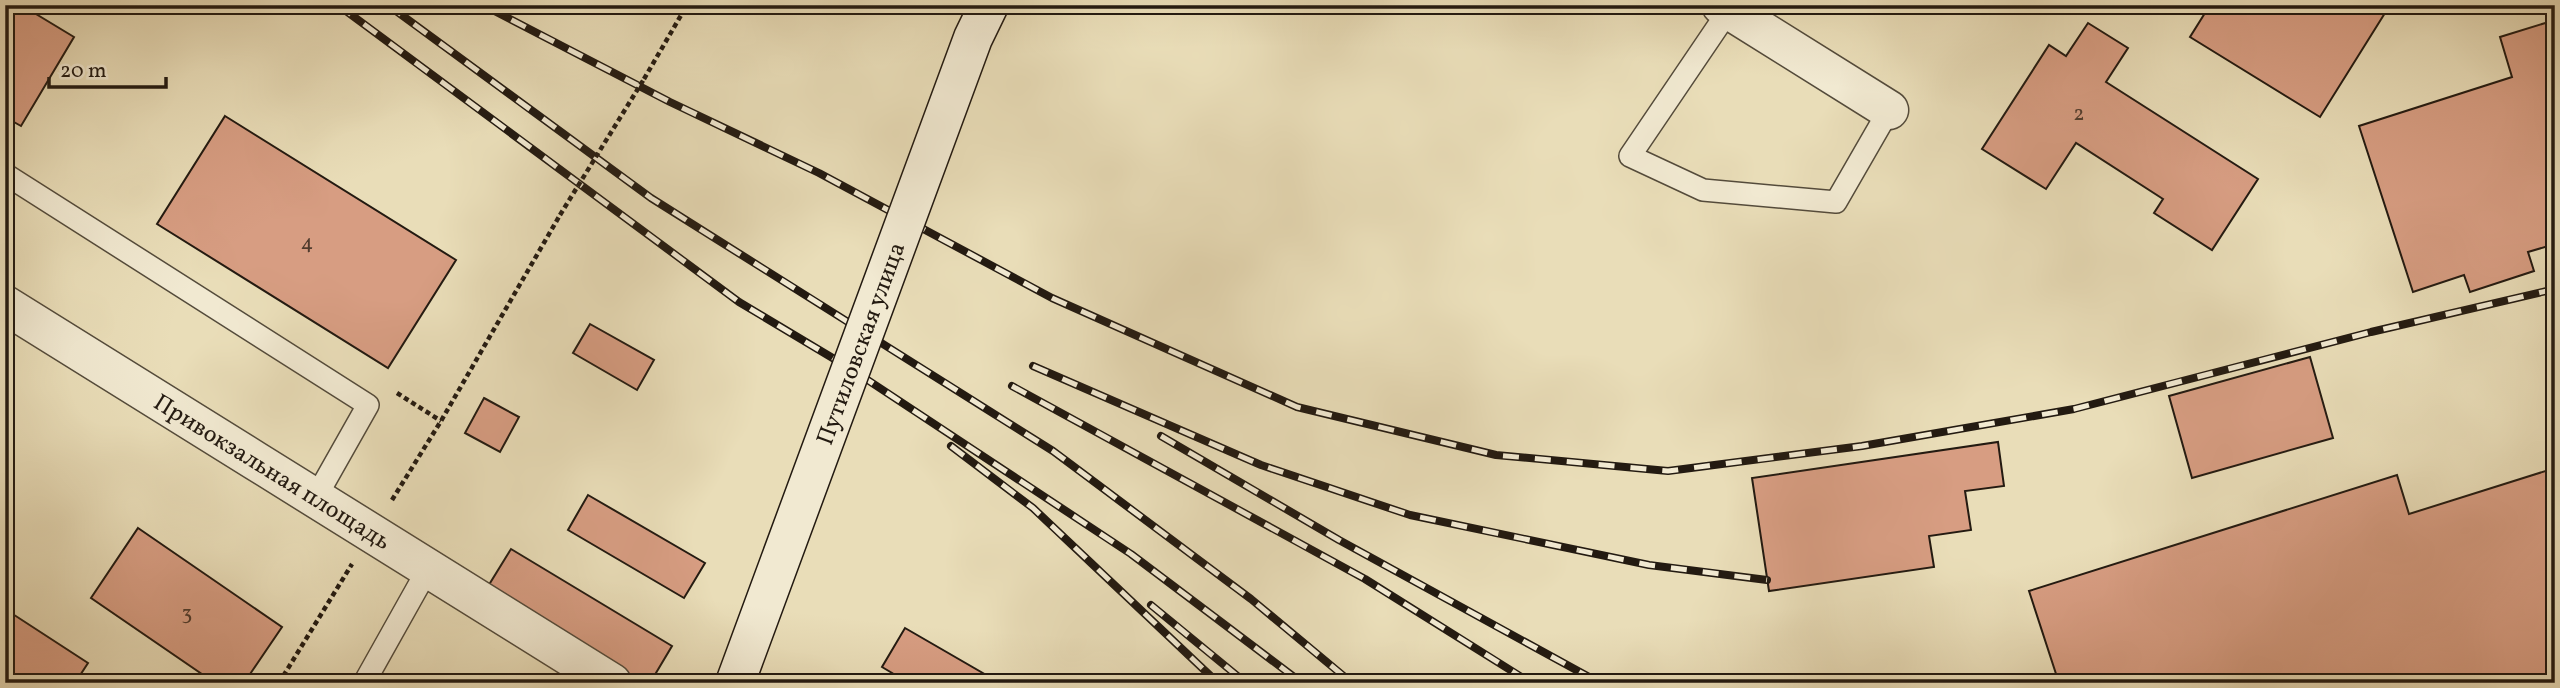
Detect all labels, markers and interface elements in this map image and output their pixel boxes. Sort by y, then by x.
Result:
scale bar [49,46,166,90]
text: 20 m [60,57,106,86]
house number: 2 [2073,100,2085,129]
house number: 4 [301,229,313,258]
street label: Путиловская улица [809,238,915,450]
street label: Привокзальная площадь [146,387,397,559]
house number: 3 [182,599,192,628]

